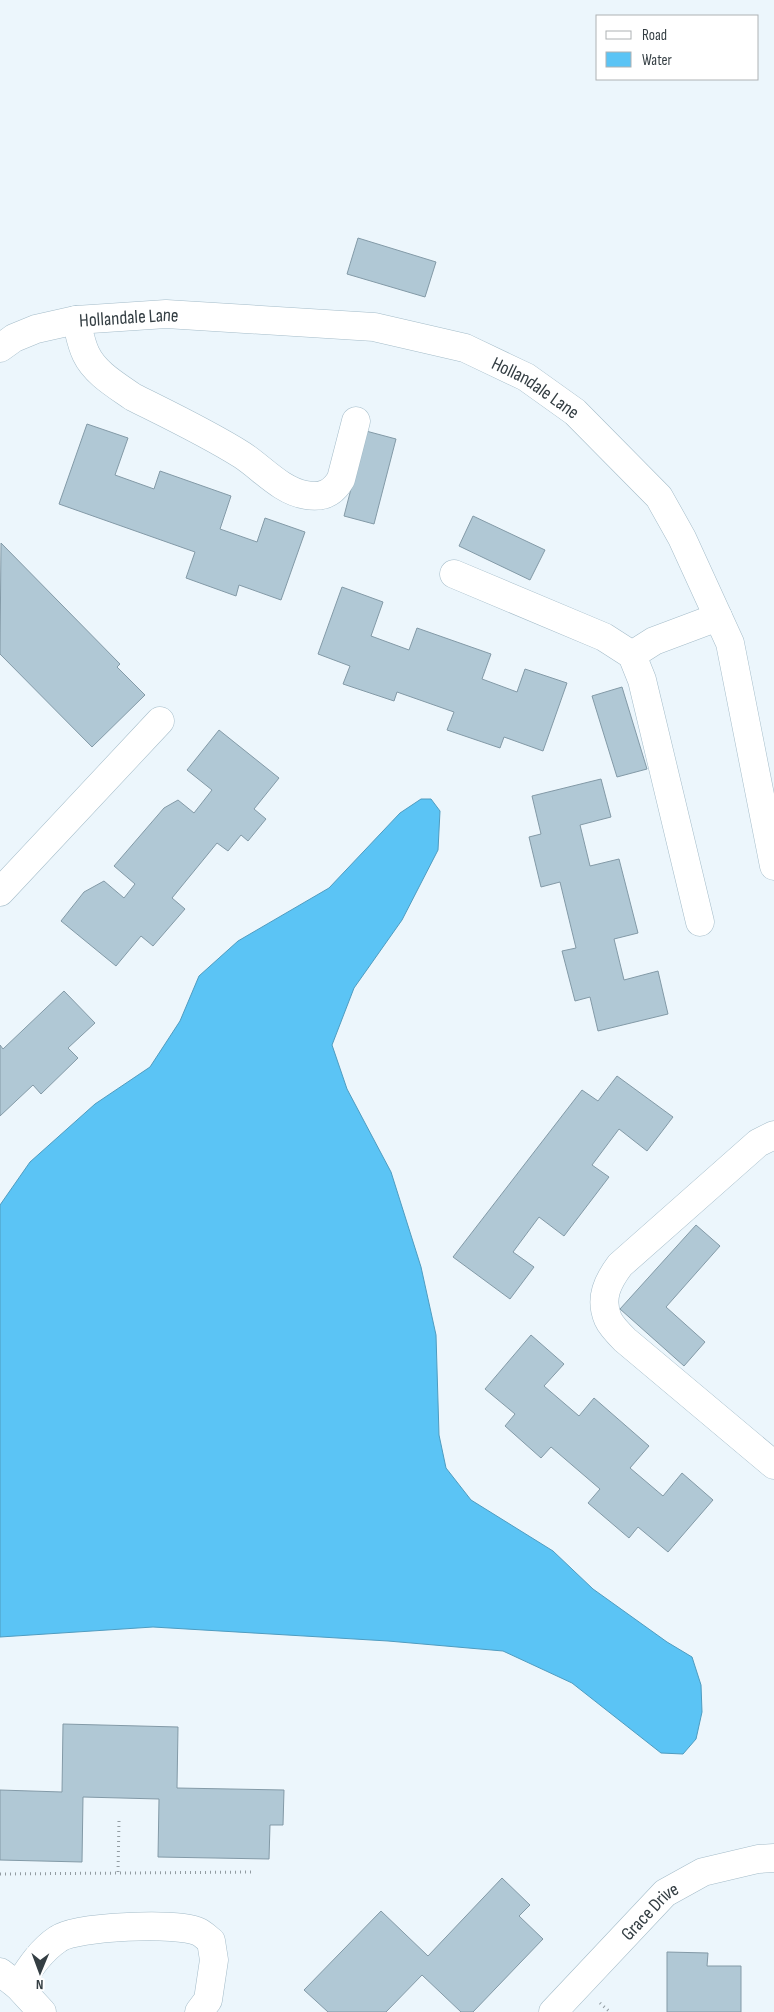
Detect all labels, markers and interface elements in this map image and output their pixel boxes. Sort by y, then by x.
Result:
legend [596,15,759,80]
text: Road [642,26,667,45]
text: Water [642,51,673,70]
street label: Hollandale Lane [78,304,179,333]
street label: Hollandale Lane [488,352,583,424]
street label: Grace Drive [617,1878,683,1946]
north arrow [15,1947,65,1997]
text: N [36,1976,44,1993]

